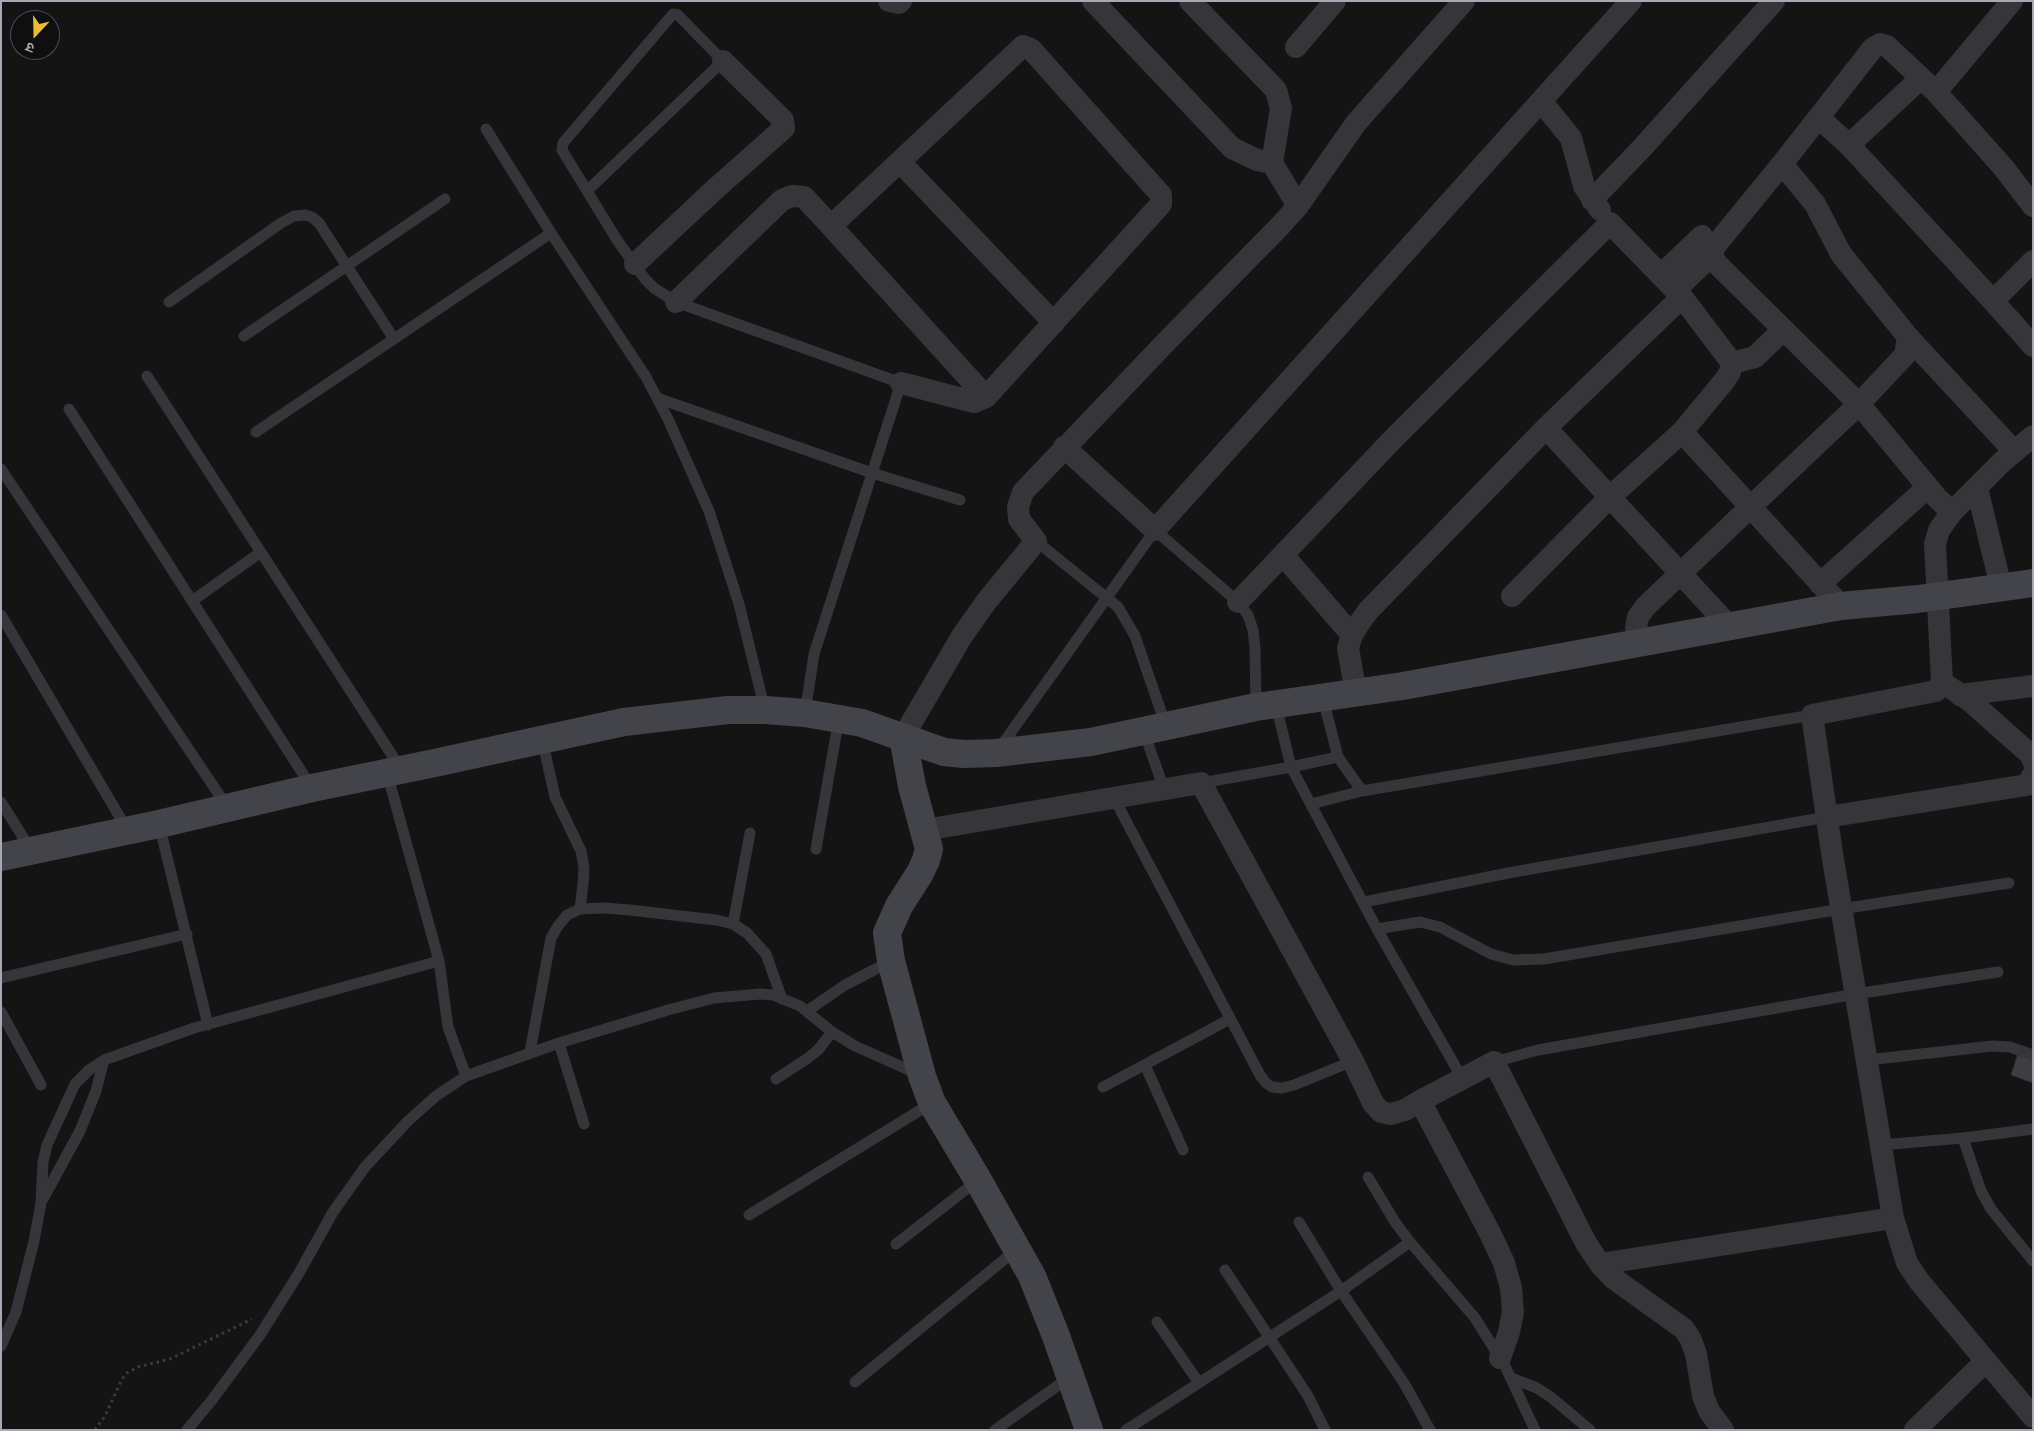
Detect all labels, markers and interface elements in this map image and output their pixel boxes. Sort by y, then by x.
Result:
north arrow [10,10,60,60]
text: उ [23,38,37,58]

